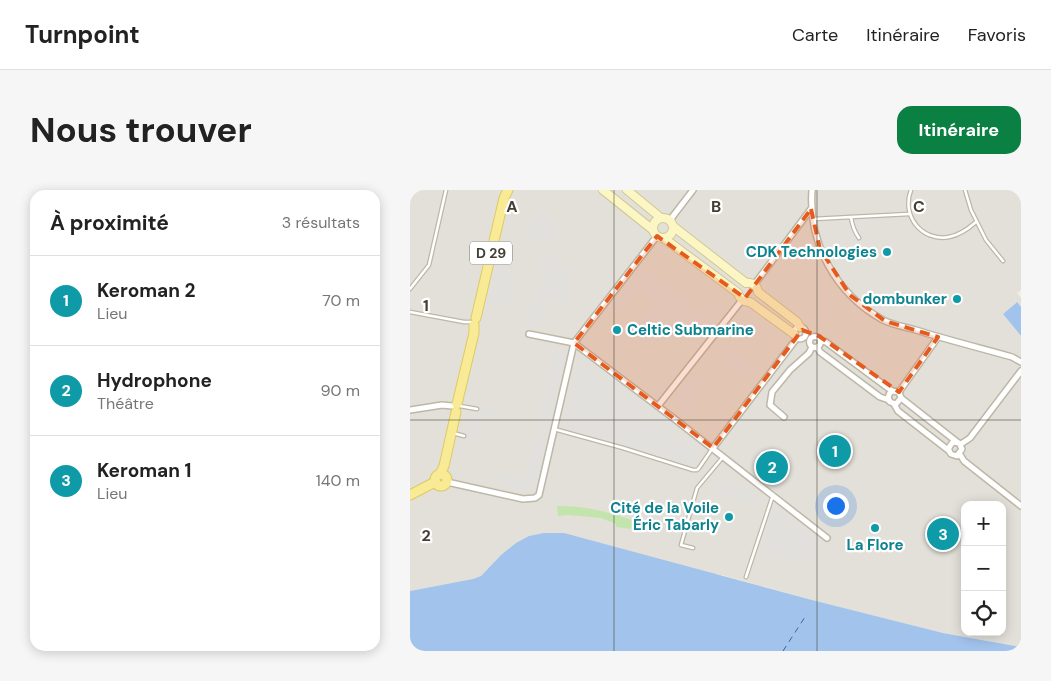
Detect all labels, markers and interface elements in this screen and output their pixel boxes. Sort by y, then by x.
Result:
text: Turnpoint [25,19,140,50]
text: Carte [792,23,838,47]
text: Itinéraire [866,23,940,47]
text: Favoris [968,23,1026,47]
button: Itinéraire [897,106,1021,154]
text: Nous trouver [30,107,252,153]
text: A [506,196,518,217]
text: B [711,196,721,217]
text: C [913,196,925,217]
text: À proximité [50,209,169,237]
text: 3 résultats [282,212,360,233]
road number: D 29 [470,242,512,264]
place label: CDK Technologies [746,242,877,262]
marker: CDK Technologies [881,246,893,258]
text: Keroman 2 [97,278,195,303]
place label: dombunker [862,289,947,309]
text: 1 [63,290,69,311]
text: 70 m [322,290,360,311]
marker: dombunker [951,293,963,305]
text: 1 [423,295,429,316]
text: Lieu [97,303,128,324]
place label: Celtic Submarine [627,320,754,340]
marker: Celtic Submarine [611,324,623,336]
text: Hydrophone [97,368,212,393]
text: 2 [61,380,71,401]
text: 90 m [320,380,360,401]
text: Théâtre [97,393,154,414]
pin: 1 [819,432,851,470]
pin: 2 [756,448,788,486]
text: Keroman 1 [97,458,191,483]
text: 3 [61,470,71,491]
text: 140 m [316,470,360,491]
text: Lieu [97,483,128,504]
your location [823,493,849,519]
place label: Cité de la Voile Éric Tabarly [610,498,719,535]
map controls [961,501,1006,636]
button: + [961,501,1006,546]
marker: Cité de la Voile Éric Tabarly [723,511,735,523]
pin: 3 [927,515,959,553]
marker: La Flore [869,522,881,534]
text: 2 [421,525,431,546]
place label: La Flore [846,535,904,555]
button: − [961,546,1006,591]
button: locate [961,591,1006,636]

